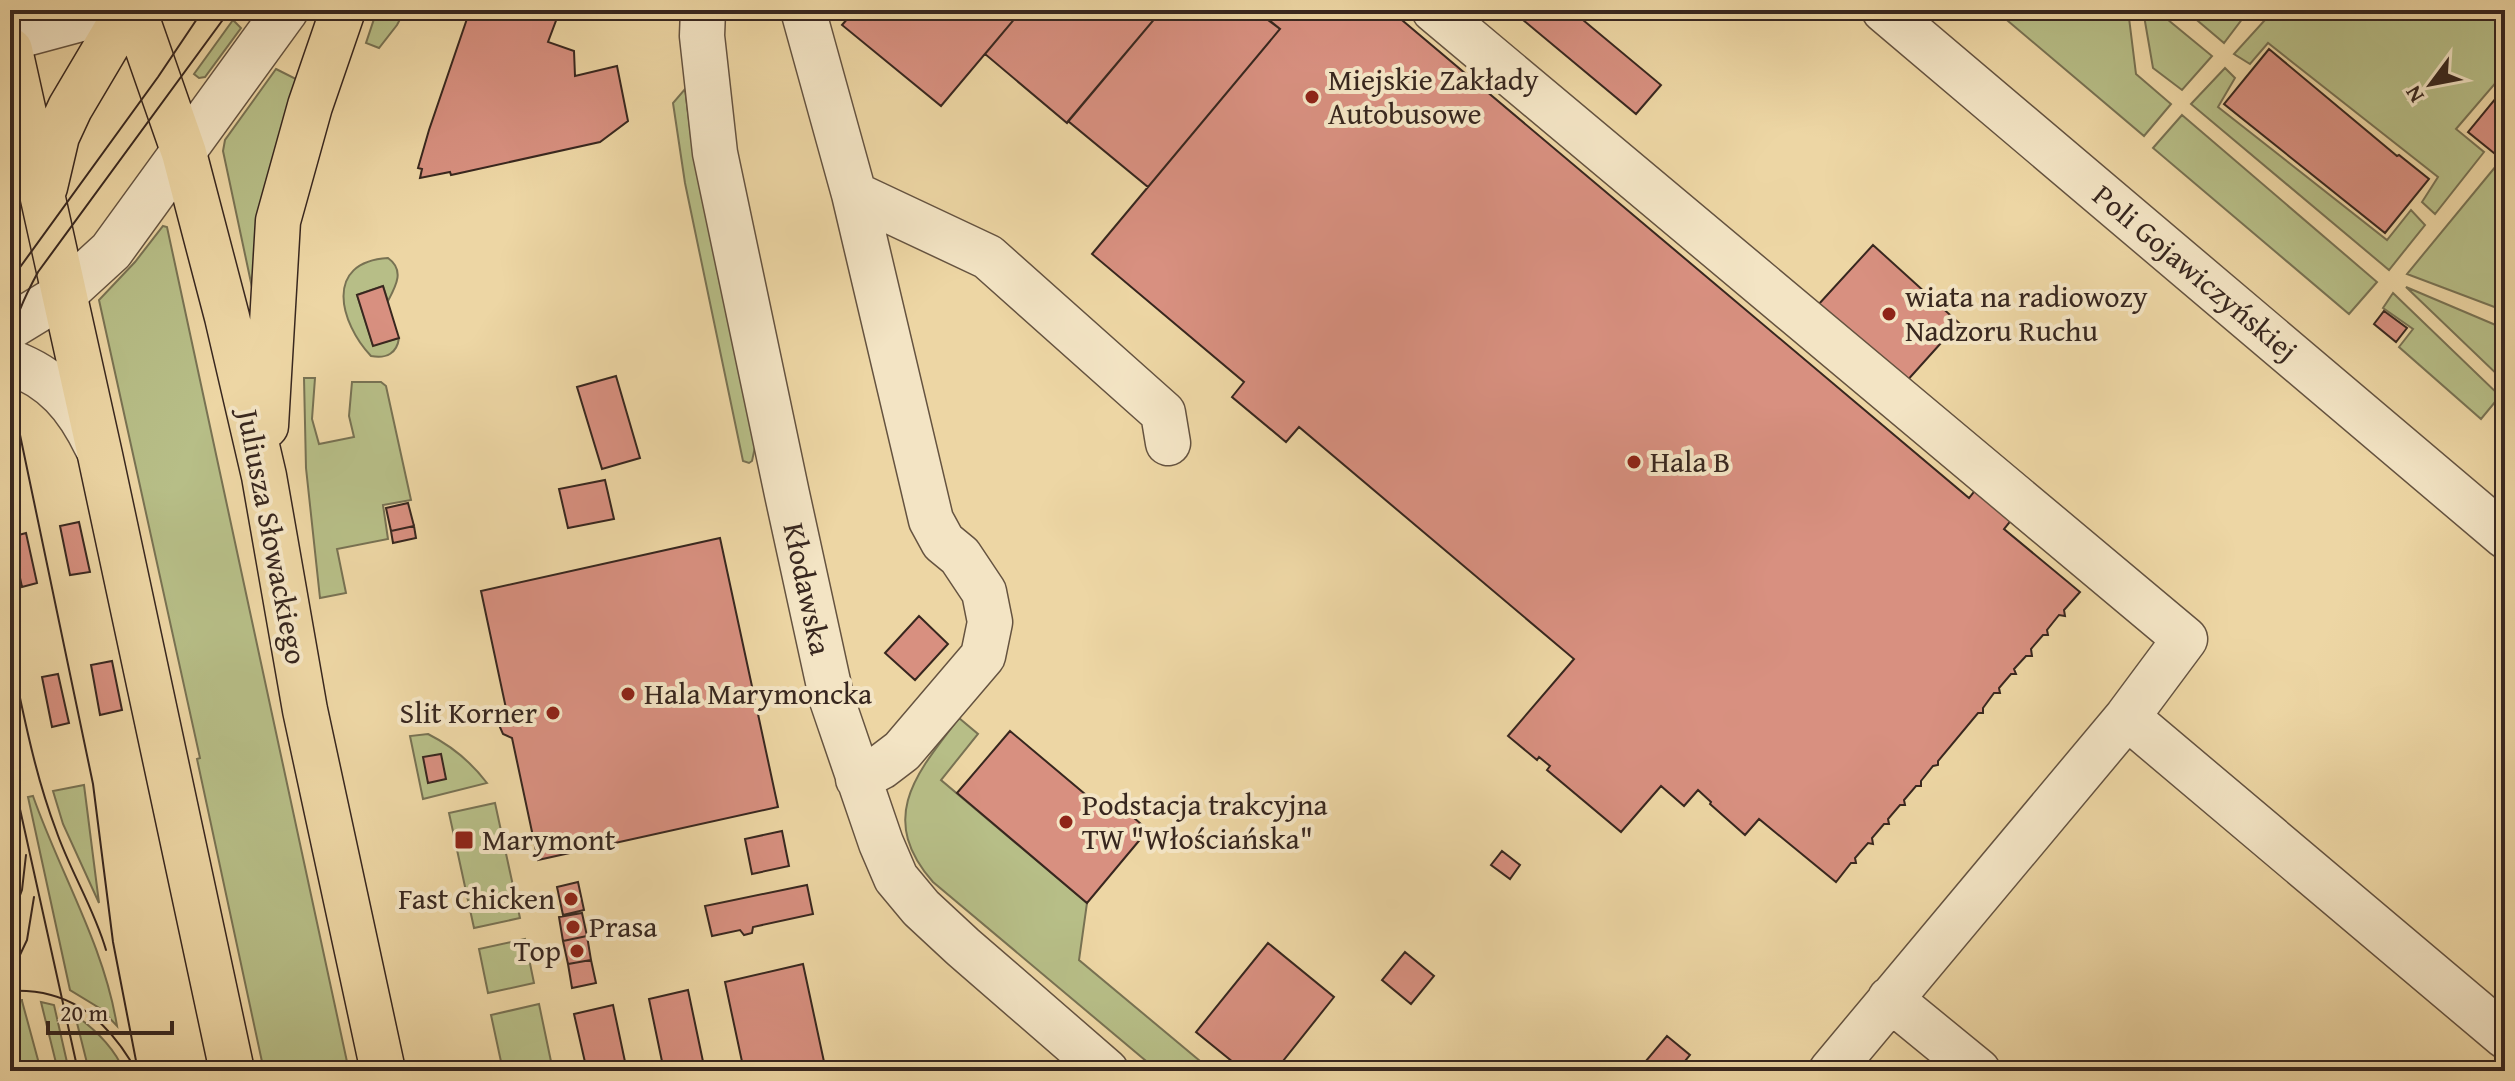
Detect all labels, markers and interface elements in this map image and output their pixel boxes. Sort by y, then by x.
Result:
north arrow [2391,44,2471,124]
place label: Miejskie Zakłady Autobusowe [1328,57,1539,135]
text: N [2396,80,2432,109]
marker: Miejskie Zakłady Autobusowe [1303,88,1321,106]
street label: Poli Gojawiczyńskiej [2084,173,2308,371]
place label: wiata na radiowozy Nadzoru Ruchu [1905,274,2148,352]
marker: wiata na radiowozy Nadzoru Ruchu [1880,305,1898,323]
street label: Juliusza Słowackiego [226,402,319,668]
place label: Hala B [1650,439,1730,483]
marker: Hala B [1625,453,1643,471]
street label: Kłodawska [773,519,843,659]
place label: Hala Marymoncka [644,671,872,715]
marker: Hala Marymoncka [619,685,637,703]
place label: Slit Korner [400,690,537,734]
marker: Slit Korner [544,704,562,722]
place label: Podstacja trakcyjna TW "Włościańska" [1082,782,1328,860]
marker: Podstacja trakcyjna TW "Włościańska" [1057,813,1075,831]
place label: Marymont [482,817,616,861]
marker: Marymont [453,829,475,851]
place label: Fast Chicken [398,876,555,920]
marker: Fast Chicken [562,890,580,908]
place label: Prasa [589,904,657,948]
marker: Prasa [564,918,582,936]
place label: Top [514,928,561,972]
marker: Top [568,942,586,960]
scale bar [48,985,172,1035]
text: 20 m [60,995,108,1030]

